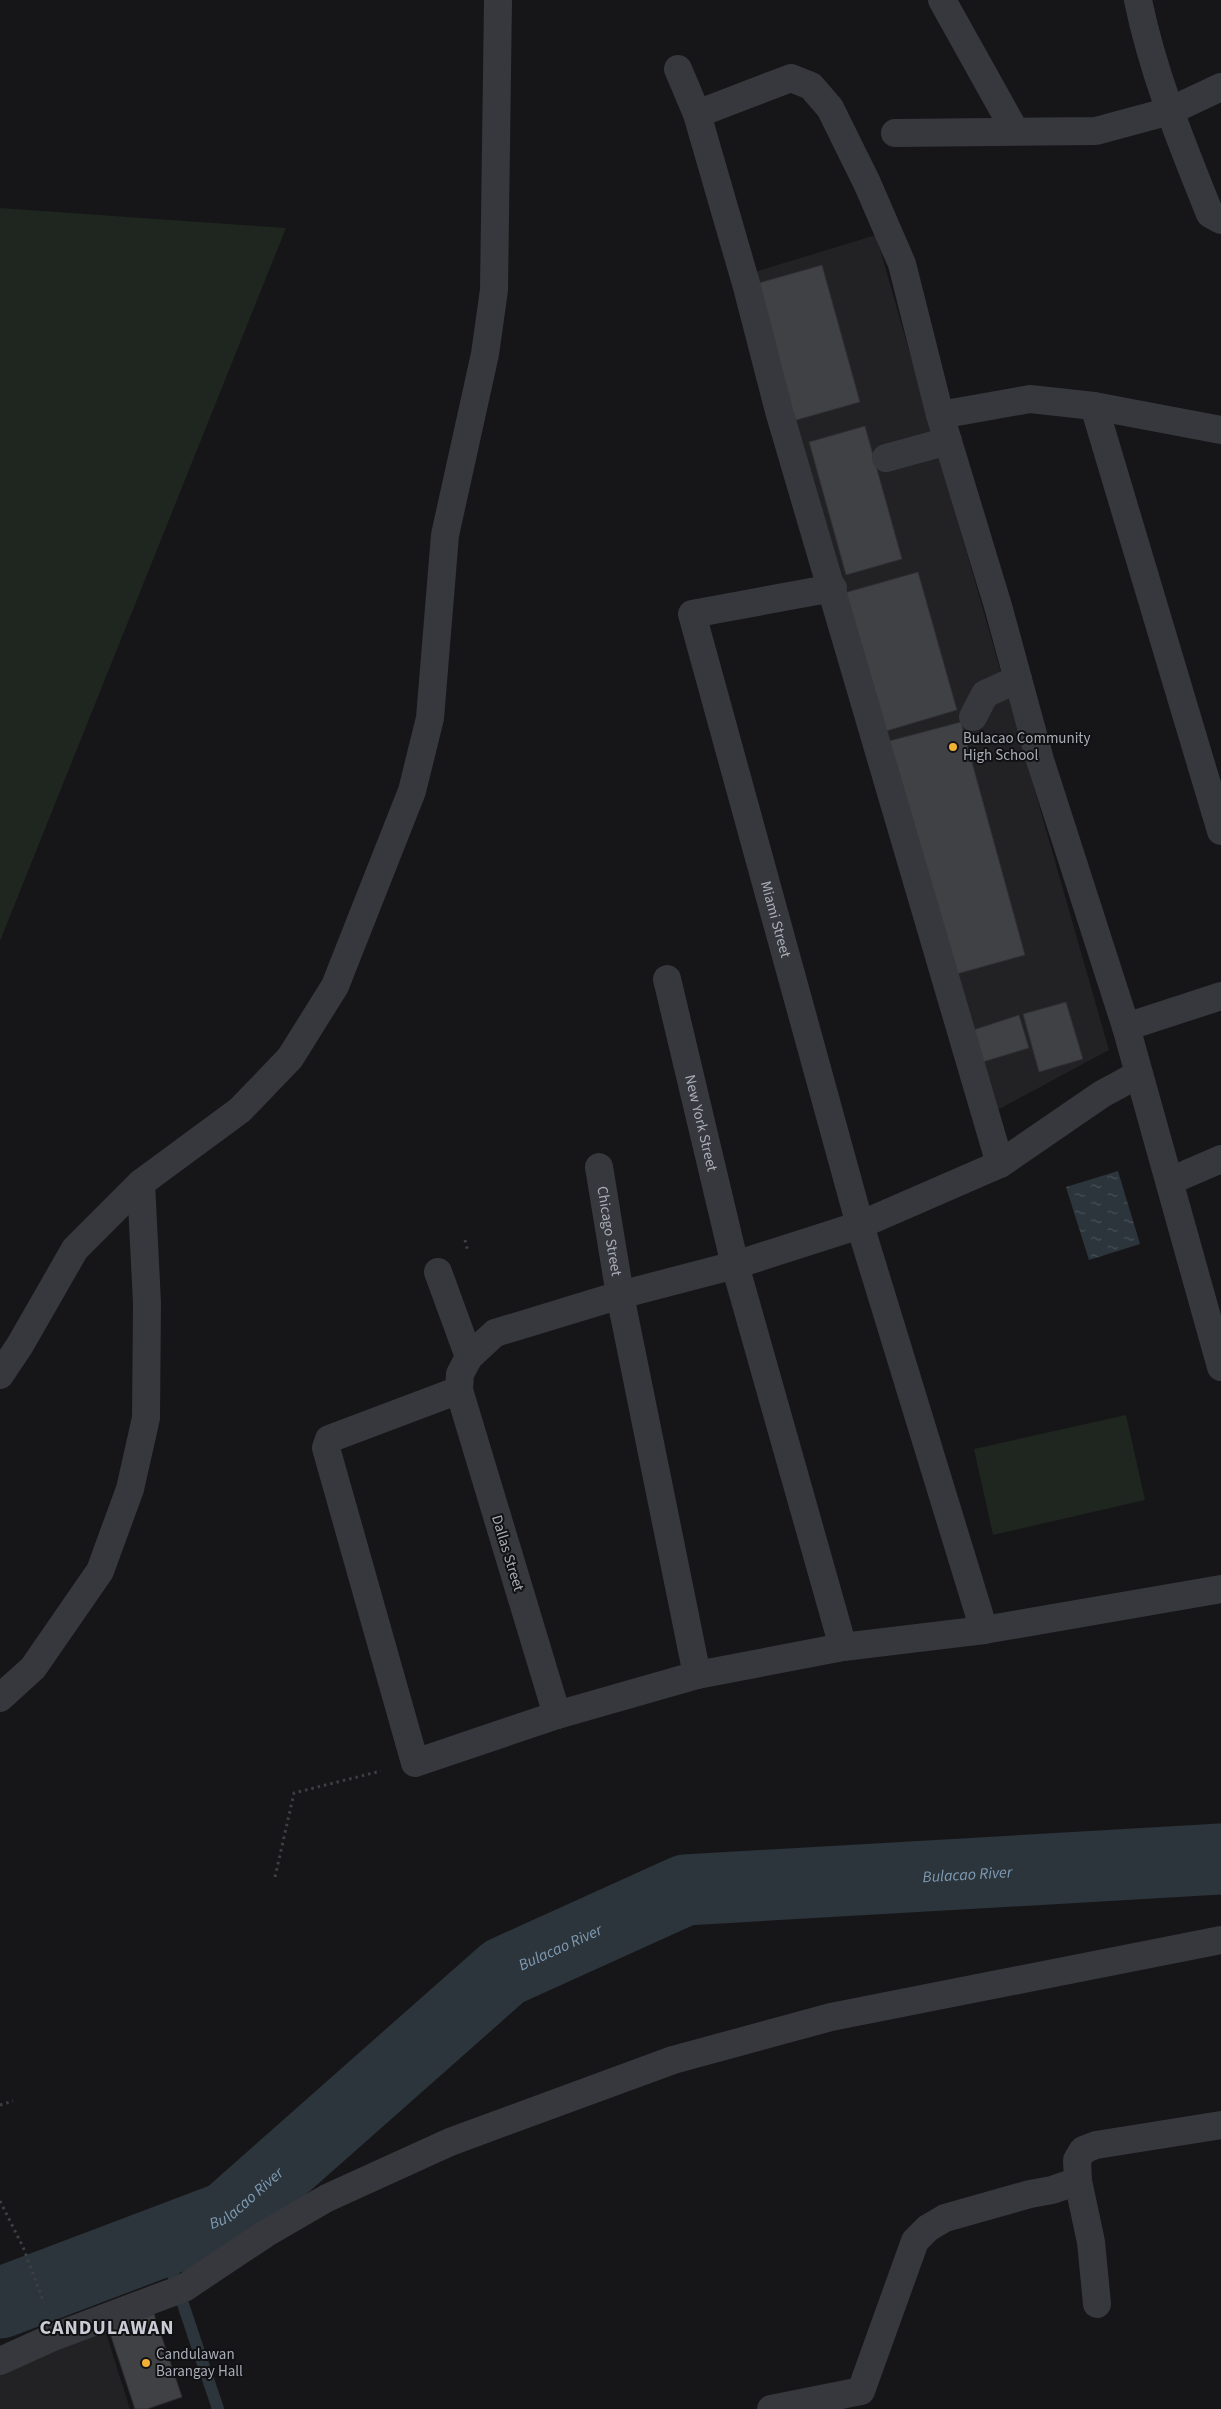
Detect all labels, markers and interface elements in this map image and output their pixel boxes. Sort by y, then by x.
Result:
place label: Bulacao Community High School [963,728,1090,766]
marker: Bulacao Community High School [947,741,959,753]
street label: Miami Street [755,879,796,960]
street label: New York Street [679,1073,722,1174]
street label: Chicago Street [591,1185,627,1278]
street label: Dallas Street [486,1512,529,1594]
water label: Bulacao River [922,1861,1014,1888]
water label: Bulacao River [515,1918,607,1976]
water label: Bulacao River [206,2161,289,2235]
district label: CANDULAWAN [39,2314,175,2342]
place label: Candulawan Barangay Hall [156,2344,243,2382]
marker: Candulawan Barangay Hall [140,2357,152,2369]

